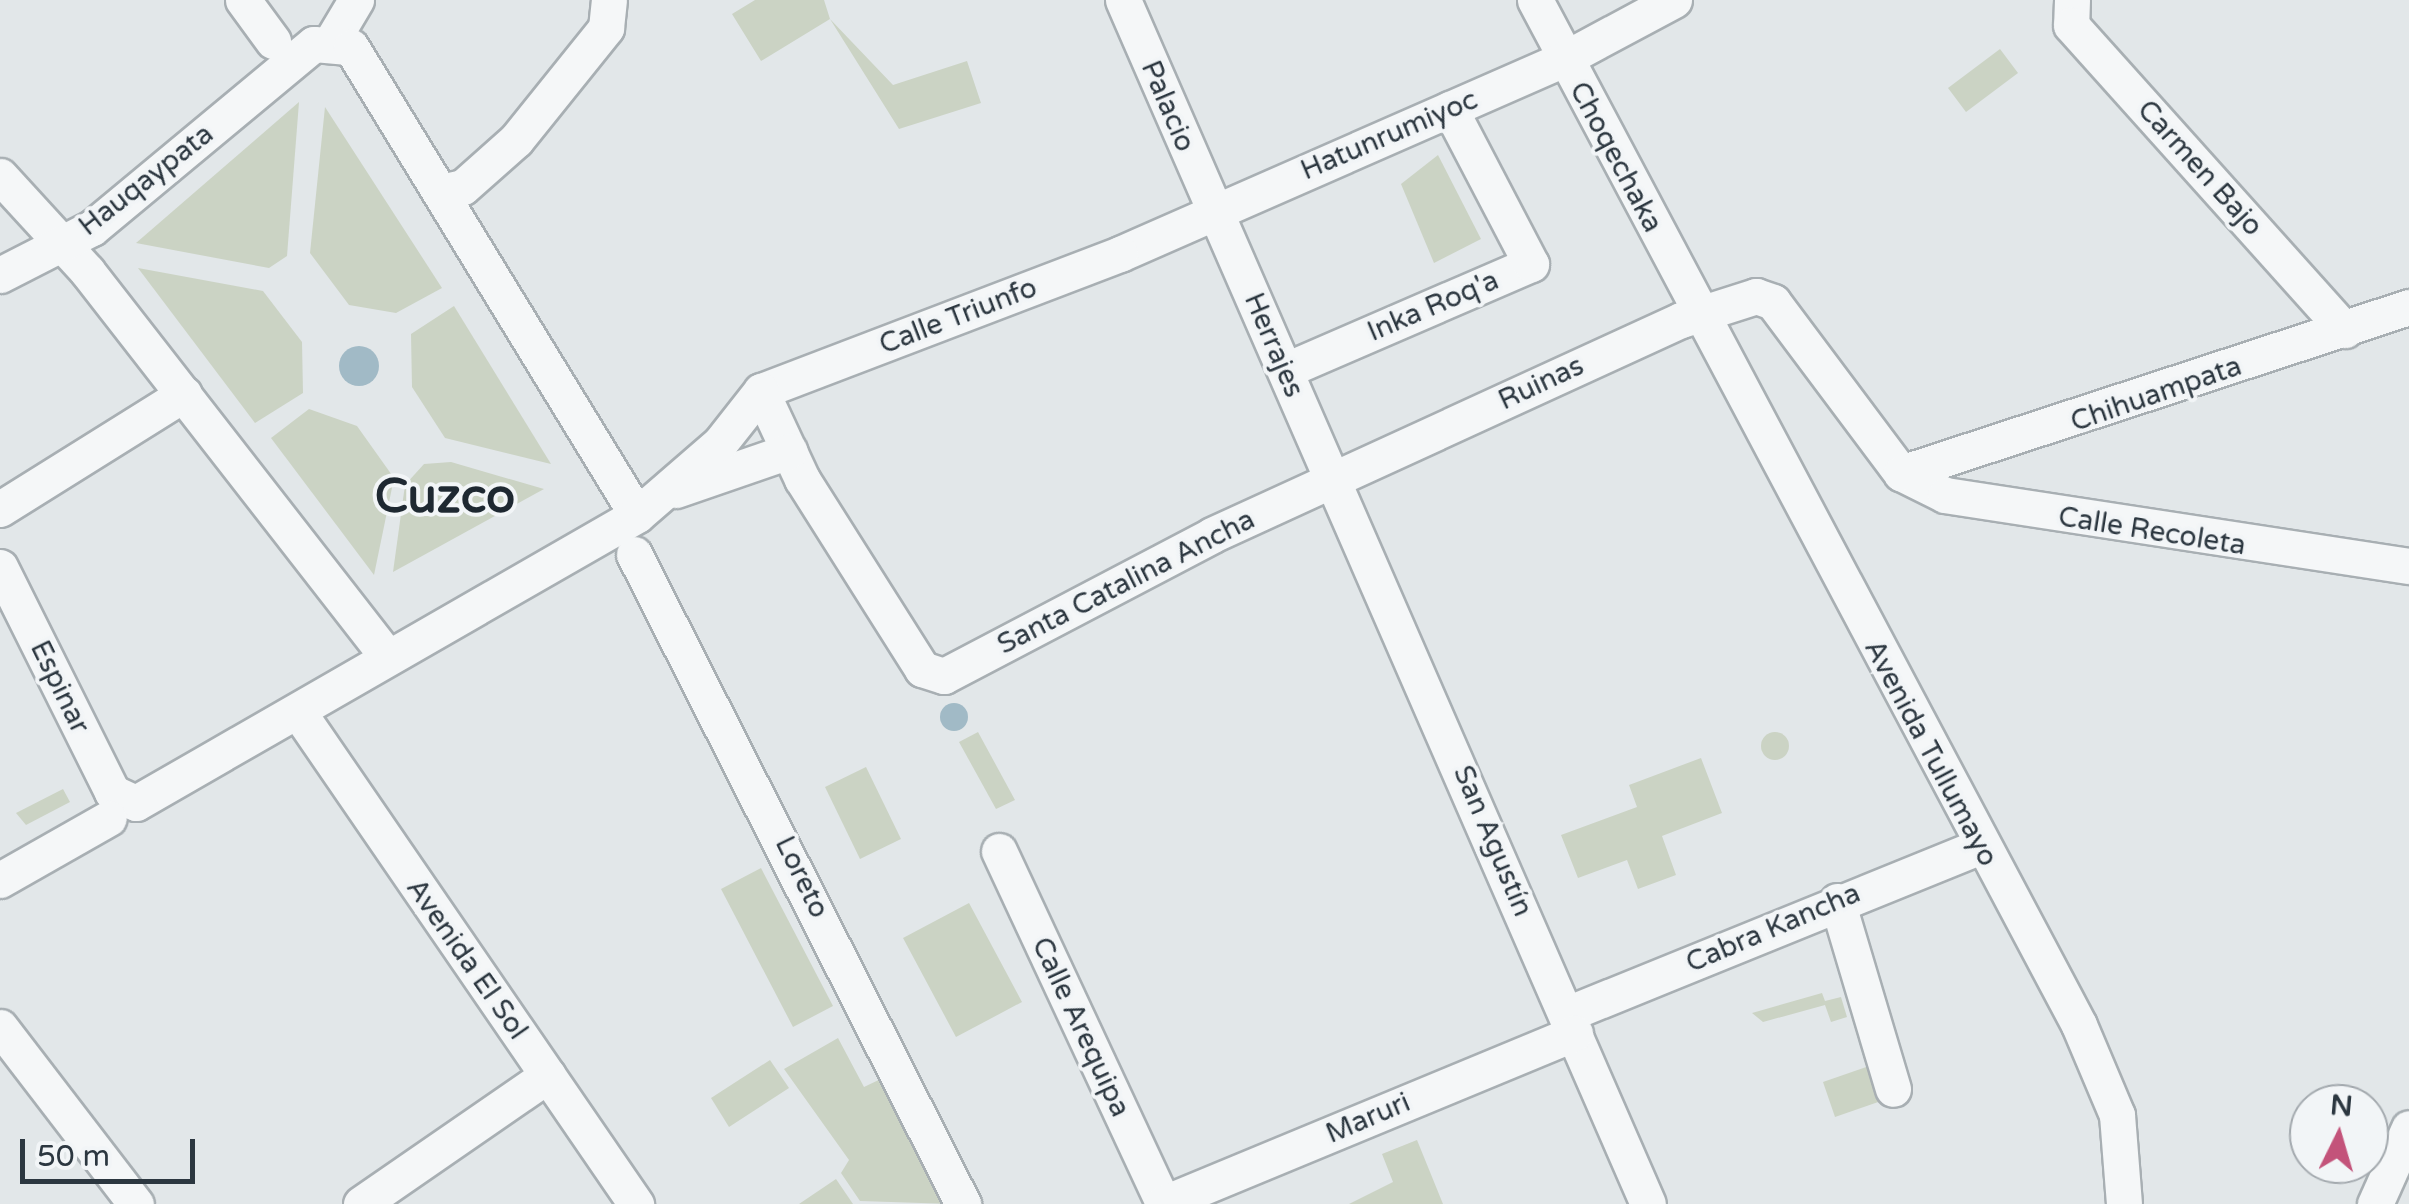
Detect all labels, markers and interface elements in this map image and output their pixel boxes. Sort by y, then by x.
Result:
street label: Palacio [1134,56,1202,156]
street label: Choqechaka [1562,76,1670,238]
street label: Hatunrumiyoc [1296,83,1482,187]
street label: Carmen Bajo [2130,93,2270,243]
street label: Hauqaypata [72,117,220,243]
street label: Inka Roq'a [1362,263,1504,349]
street label: Calle Triunfo [874,271,1042,361]
street label: Herrajes [1237,288,1311,402]
street label: Ruinas [1493,349,1589,417]
street label: Chihuampata [2066,349,2246,439]
district label: Cuzco [375,469,515,527]
street label: Calle Recoleta [2056,500,2248,562]
street label: Santa Catalina Ancha [992,503,1260,661]
street label: Avenida Tullumayo [1857,634,2005,872]
street label: Espinar [23,635,97,739]
street label: San Agustín [1446,761,1540,921]
street label: Loreto [768,831,836,923]
street label: Avenida El Sol [399,872,535,1046]
street label: Cabra Kancha [1681,876,1865,980]
street label: Calle Arequipa [1025,932,1137,1122]
north arrow [2289,1084,2389,1184]
street label: Maruri [1321,1085,1415,1151]
text: N [2329,1088,2354,1124]
scale bar [25,1119,200,1181]
text: 50 m [37,1138,110,1175]

